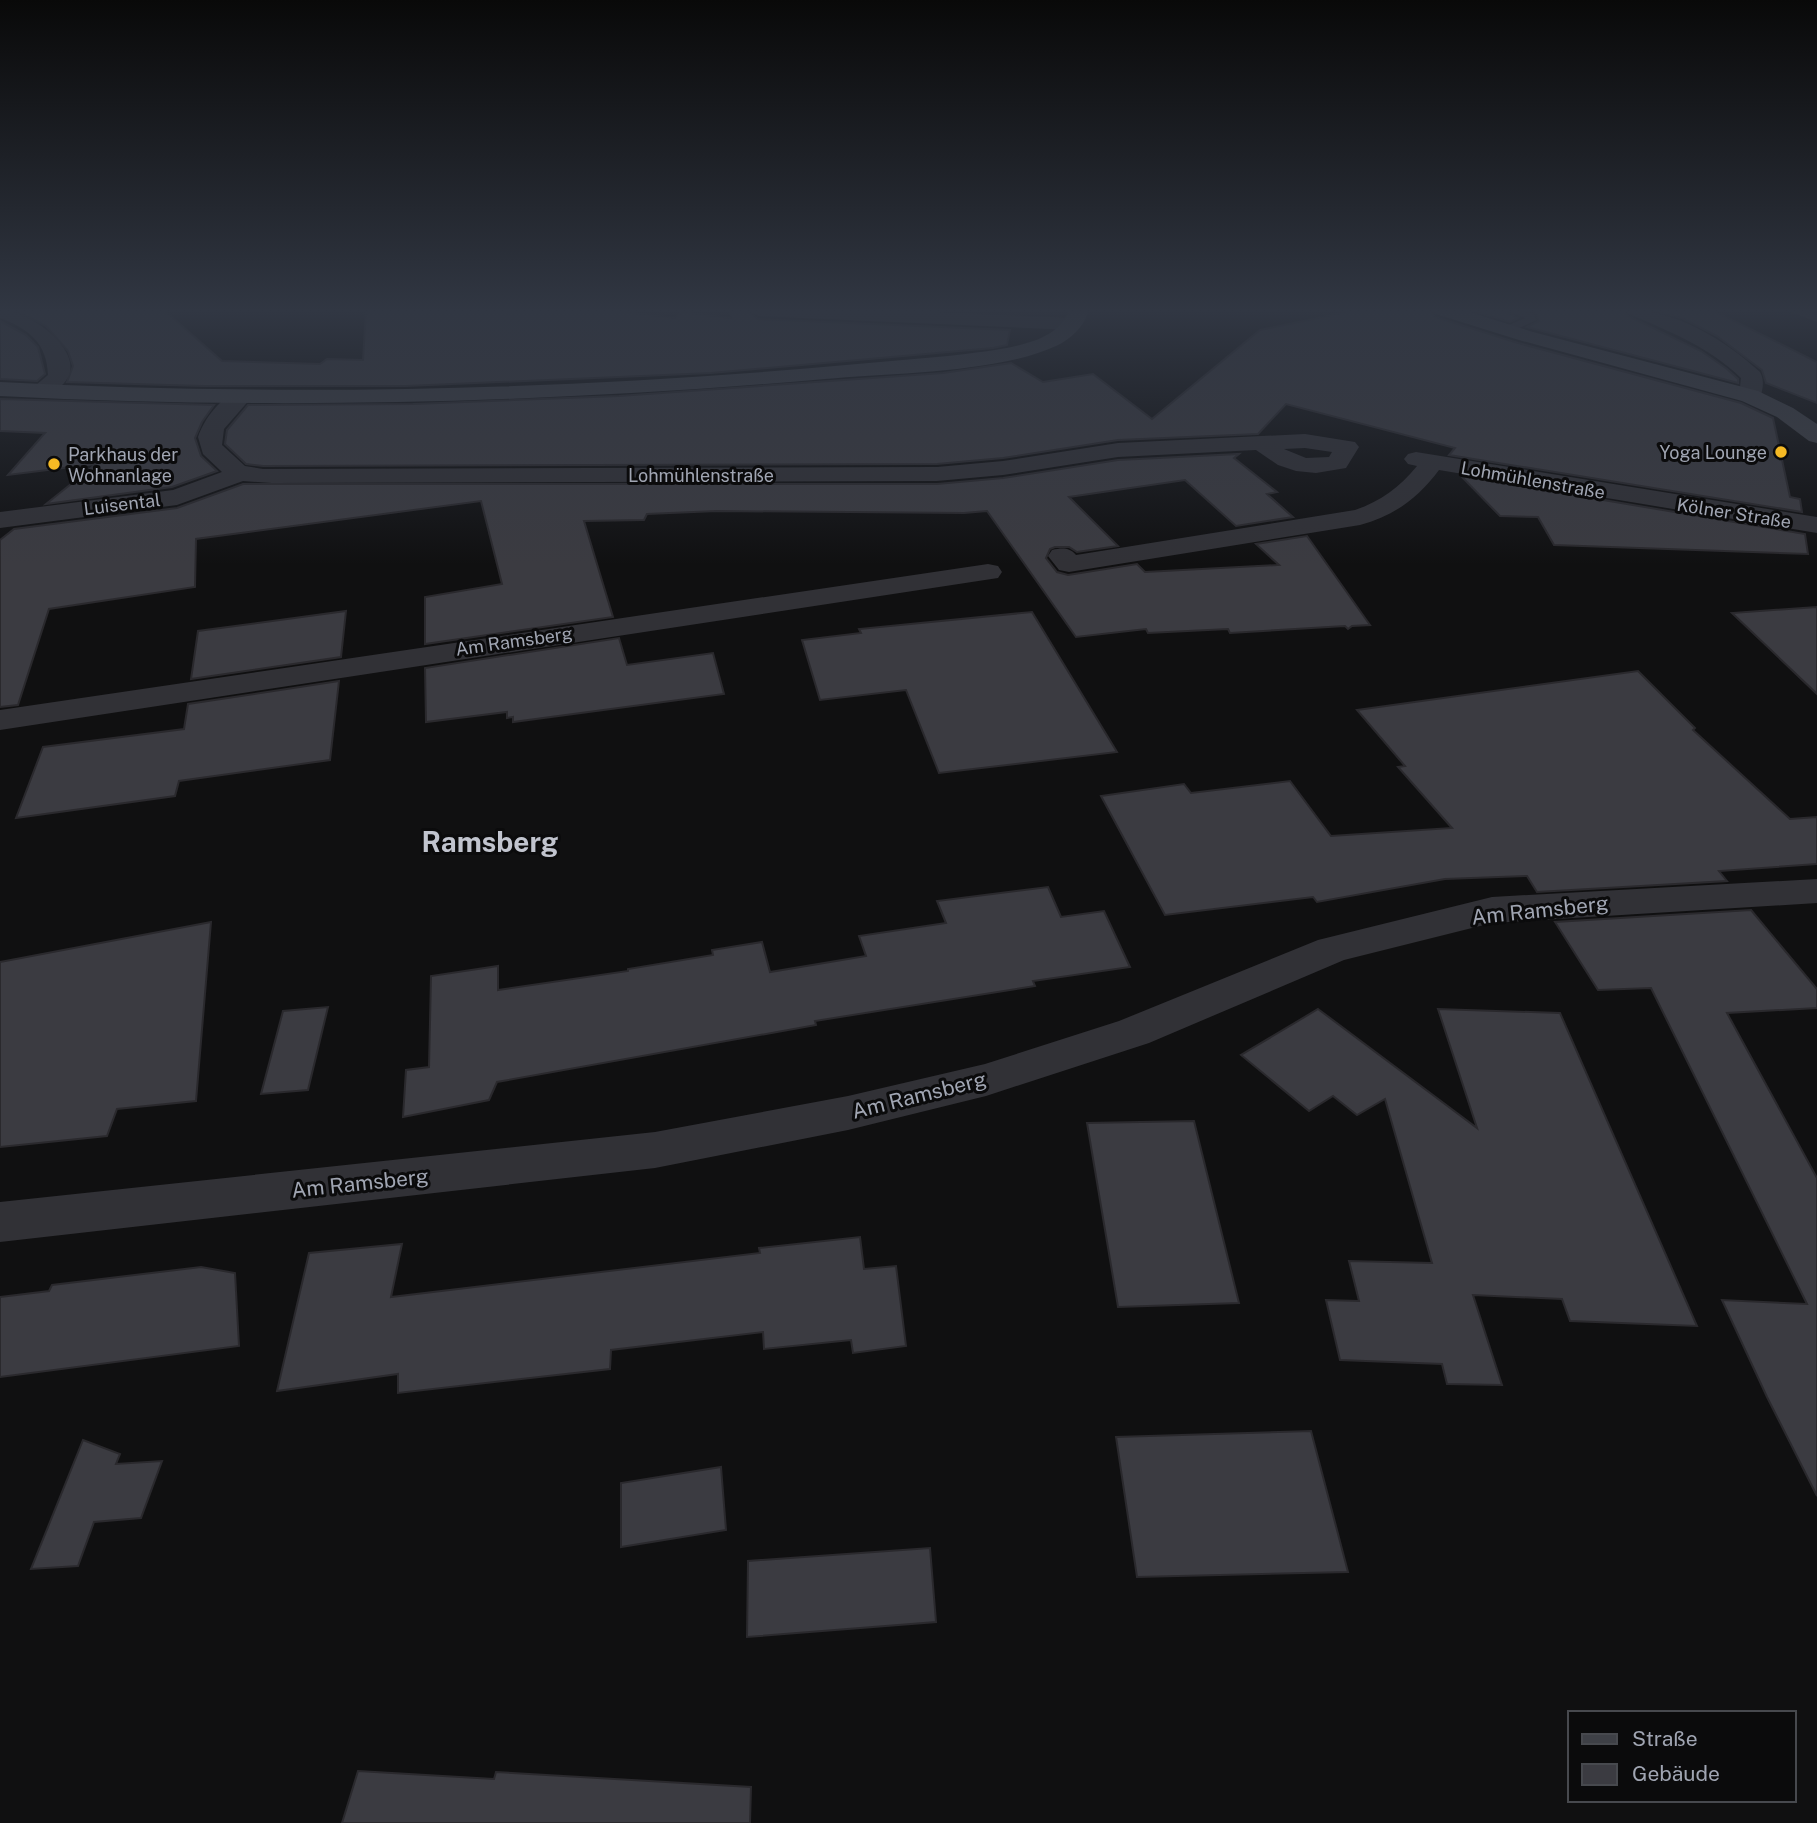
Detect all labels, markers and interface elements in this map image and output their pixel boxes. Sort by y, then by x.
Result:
place label: Yoga Lounge [1660,442,1767,463]
place label: Parkhaus der Wohnanlage [68,444,178,486]
marker: Yoga Lounge [1773,444,1789,460]
marker: Parkhaus der Wohnanlage [46,456,62,472]
street label: Lohmühlenstraße [1459,457,1607,503]
street label: Lohmühlenstraße [628,465,774,486]
street label: Luisental [82,489,162,519]
street label: Kölner Straße [1675,494,1793,532]
street label: Am Ramsberg [454,622,574,660]
district label: Ramsberg [422,825,558,858]
street label: Am Ramsberg [1470,890,1610,930]
street label: Am Ramsberg [849,1066,989,1124]
street label: Am Ramsberg [290,1163,430,1203]
legend [1568,1711,1796,1802]
text: Straße [1632,1726,1698,1751]
text: Gebäude [1632,1761,1720,1786]

